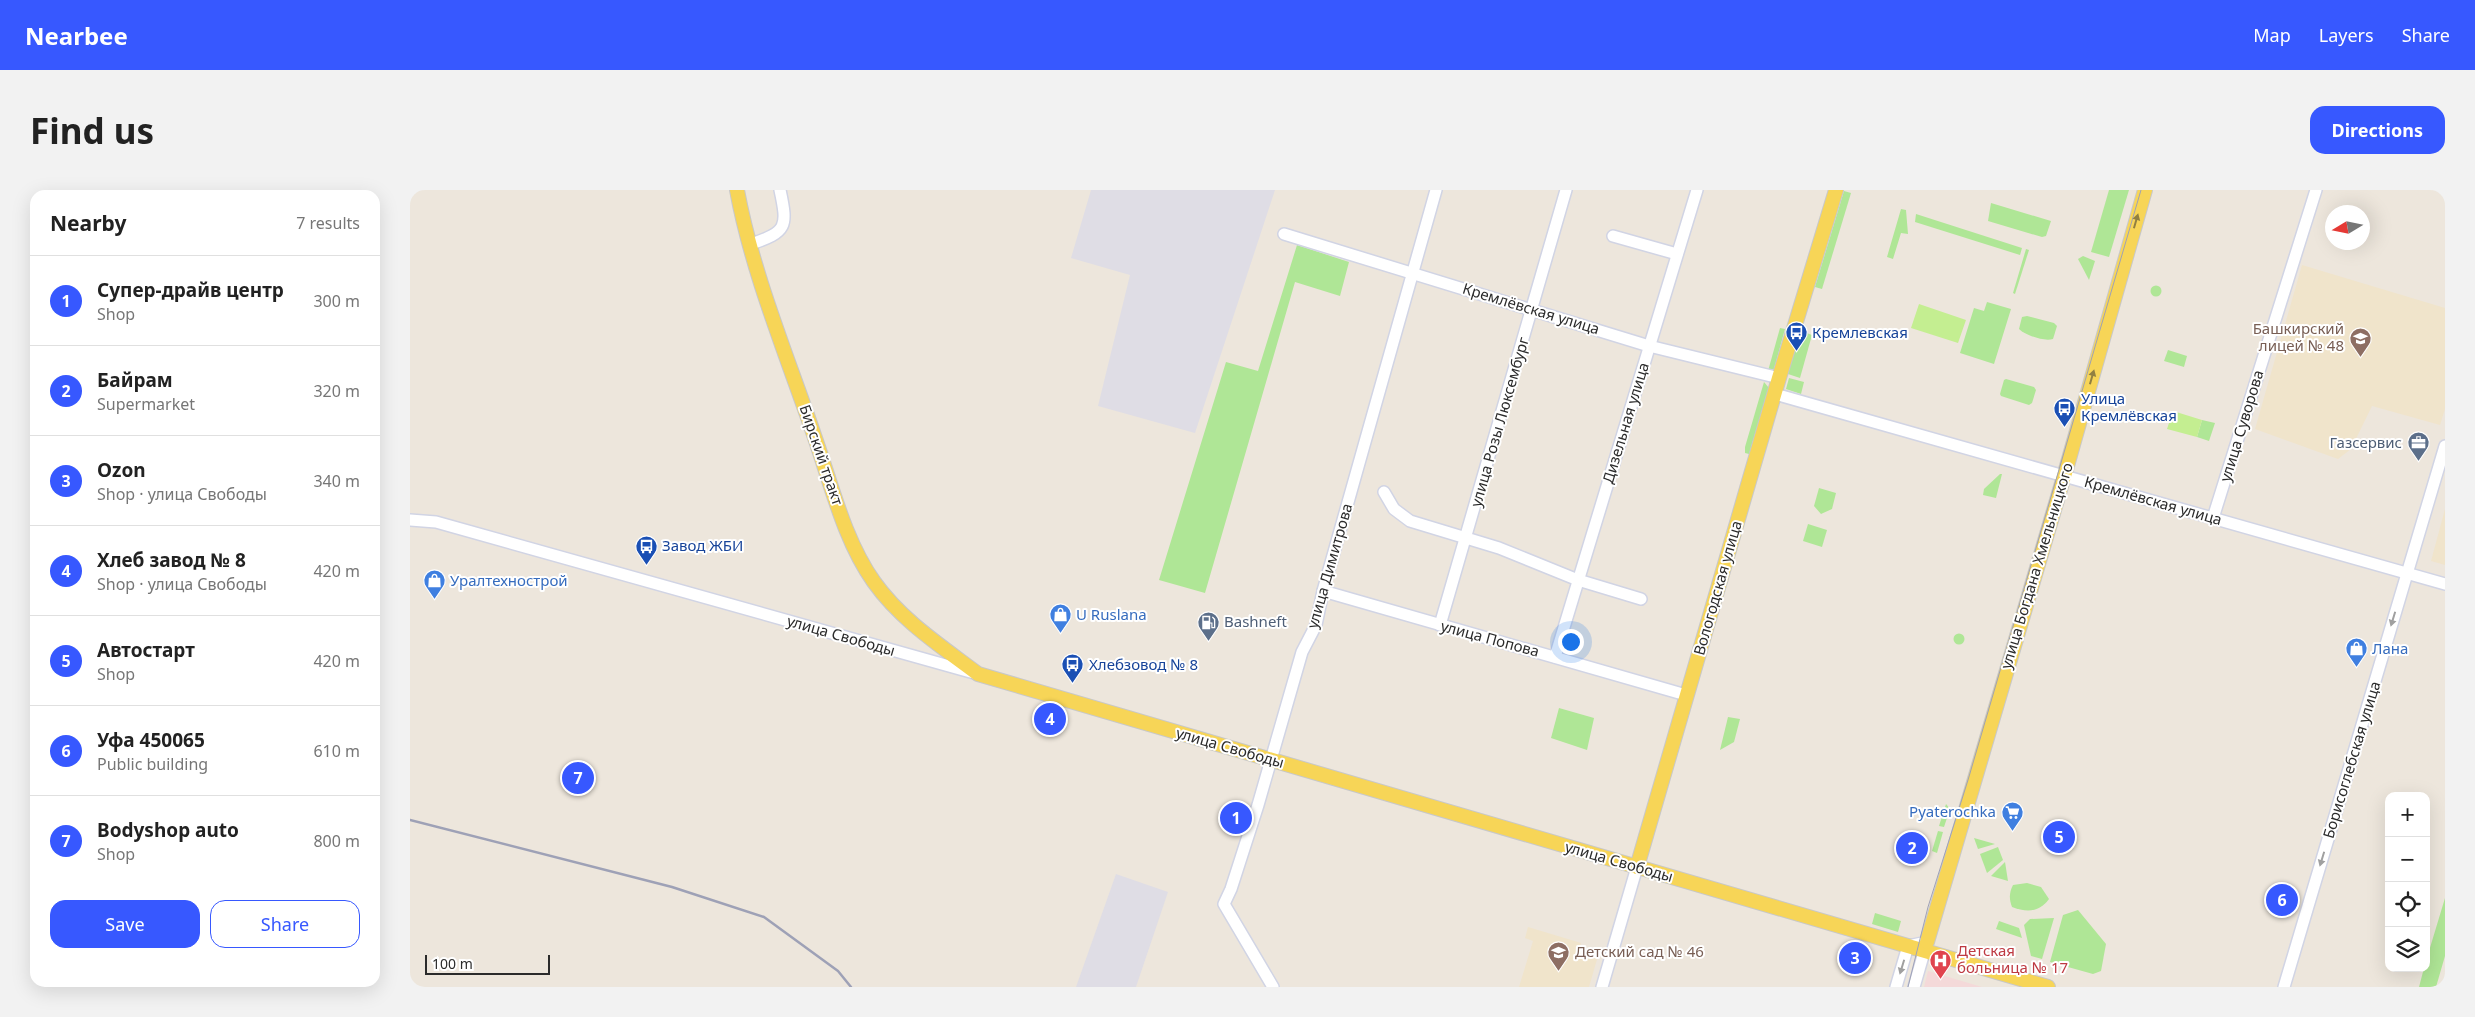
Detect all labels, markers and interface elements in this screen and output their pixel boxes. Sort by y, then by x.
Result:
text: Nearbee [25,19,128,52]
text: Map [2253,23,2291,47]
text: Layers [2319,23,2374,47]
text: Share [2402,23,2450,47]
button: Directions [2310,106,2445,154]
text: Find us [30,107,154,154]
north arrow [2325,205,2370,250]
text: Nearby [50,209,126,237]
text: 7 results [296,212,360,234]
one-way arrow [2133,214,2141,229]
text: Супер-драйв центр [97,277,284,303]
street label: Кремлёвская улица [1460,278,1602,338]
text: 1 [61,290,71,312]
text: 300 m [313,290,360,312]
text: Shop [97,303,135,325]
place label: Башкирский лицей № 48 [2253,318,2344,355]
bus stop icon: Кремлевская [1784,321,1808,352]
place label: Кремлевская [1812,322,1908,342]
school or university icon: Башкирский лицей № 48 [2348,326,2372,357]
street label: улица Розы Люксембург [1465,334,1533,509]
street label: Дизельная улица [1597,360,1653,486]
text: Байрам [97,367,173,393]
street label: улица Суворова [2215,367,2268,484]
one-way arrow [2088,370,2096,385]
text: 2 [61,380,71,402]
text: 320 m [313,380,360,402]
place label: Улица Кремлёвская [2081,388,2177,425]
text: Supermarket [97,393,195,415]
bus stop icon: Улица Кремлёвская [2053,396,2077,427]
street label: Бирский тракт [795,402,848,508]
office icon: Газсервис [2406,431,2430,462]
place label: Газсервис [2330,432,2402,452]
text: Ozon [97,457,146,483]
street label: улица Богдана Хмельницкого [1995,460,2077,671]
text: 3 [61,470,71,492]
text: 340 m [313,470,360,492]
street label: Кремлёвская улица [2082,471,2224,529]
text: Shop · улица Свободы [97,483,267,505]
street label: улица Димитрова [1302,501,1356,631]
street label: Вологодская улица [1688,518,1746,657]
bus stop icon: Завод ЖБИ [634,534,658,565]
place label: Завод ЖБИ [662,535,743,555]
text: Хлеб завод № 8 [97,547,246,573]
text: 4 [61,560,71,582]
text: 420 m [313,560,360,582]
shop icon: Уралтехнострой [422,569,446,600]
place label: Уралтехнострой [450,570,568,590]
text: Shop · улица Свободы [97,573,267,595]
shop icon: U Ruslana [1048,603,1072,634]
place label: U Ruslana [1076,604,1147,624]
street label: улица Свободы [785,610,898,660]
fuel station icon: Bashneft [1196,610,1220,641]
place label: Bashneft [1224,611,1288,631]
one-way arrow [2389,612,2397,627]
street label: улица Попова [1439,615,1542,661]
your location [1558,629,1584,655]
text: Автостарт [97,637,195,663]
shop icon: Лана [2344,637,2368,668]
place label: Лана [2372,638,2408,658]
text: 5 [61,650,71,672]
text: 420 m [313,650,360,672]
bus stop icon: Хлебзовод № 8 [1061,653,1085,684]
place label: Хлебзовод № 8 [1089,654,1198,674]
text: Shop [97,663,135,685]
street label: Борисоглебская улица [2318,679,2384,841]
pin: 4 [1034,700,1066,738]
street label: улица Свободы [1174,722,1287,772]
text: Уфа 450065 [97,727,205,753]
text: 6 [61,740,71,762]
text: 610 m [313,740,360,762]
text: Public building [97,753,208,775]
pin: 7 [562,759,594,797]
map controls [2385,792,2430,972]
button: + [2385,792,2430,837]
pin: 1 [1220,799,1252,837]
supermarket icon: Pyaterochka [2000,800,2024,831]
place label: Pyaterochka [1909,801,1996,821]
text: Bodyshop auto [97,817,239,843]
pin: 5 [2043,818,2075,856]
pin: 2 [1896,829,1928,867]
text: 7 [61,830,71,852]
text: 800 m [313,830,360,852]
street label: улица Свободы [1563,836,1676,886]
button: − [2385,837,2430,882]
text: Shop [97,843,135,865]
one-way arrow [2317,852,2325,867]
pin: 6 [2266,881,2298,919]
button: locate [2385,882,2430,927]
button: Save [50,900,200,948]
button: Share [210,900,360,948]
button: layers [2385,927,2430,972]
pin: 3 [1839,939,1871,977]
school or university icon: Детский сад № 46 [1547,940,1571,971]
place label: Детская больница № 17 [1957,940,2068,977]
place label: Детский сад № 46 [1575,941,1704,961]
hospital icon: Детская больница № 17 [1929,948,1953,979]
scale bar [425,952,550,975]
text: 100 m [432,954,473,973]
one-way arrow [1898,959,1906,974]

